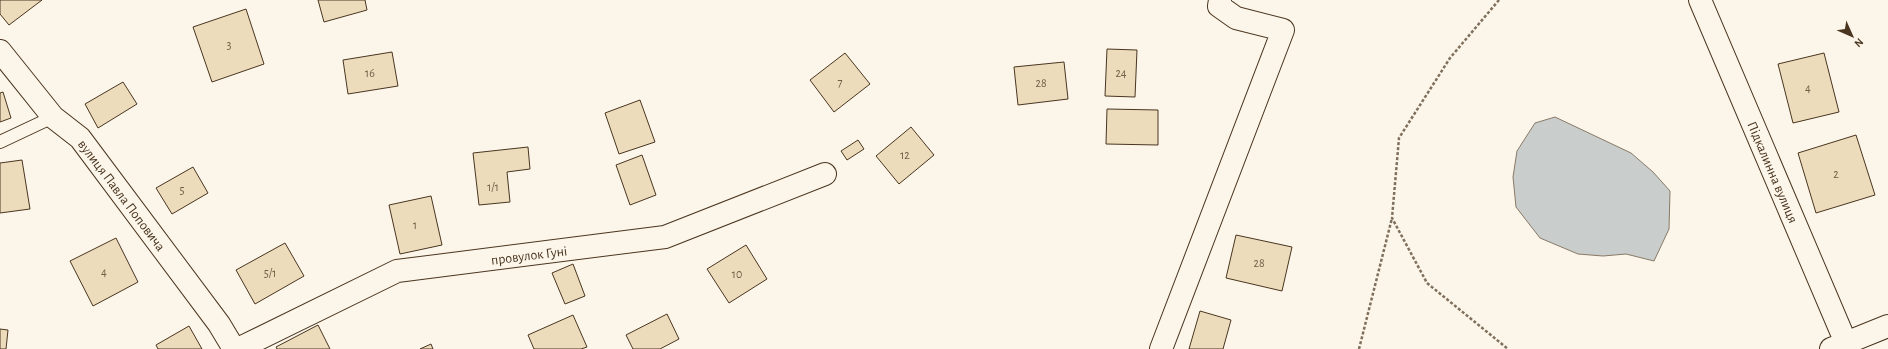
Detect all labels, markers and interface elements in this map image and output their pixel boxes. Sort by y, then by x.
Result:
north arrow [1832,16,1872,56]
text: N [1852,36,1865,49]
house number: 3 [227,39,232,51]
house number: 16 [365,67,375,79]
house number: 24 [1115,67,1127,79]
house number: 7 [837,76,843,88]
house number: 28 [1035,77,1047,89]
house number: 4 [1805,82,1811,94]
street label: Підкалинна вулиця [1744,119,1800,225]
street label: вулиця Павла Поповича [75,137,168,254]
house number: 12 [900,149,910,161]
house number: 2 [1833,168,1839,180]
house number: 1/1 [487,181,499,193]
house number: 5 [179,184,185,196]
house number: 1 [413,219,417,231]
street label: провулок Гуні [490,244,568,268]
house number: 28 [1253,257,1265,269]
house number: 4 [101,266,107,278]
house number: 5/1 [264,267,276,279]
house number: 10 [732,268,742,280]

